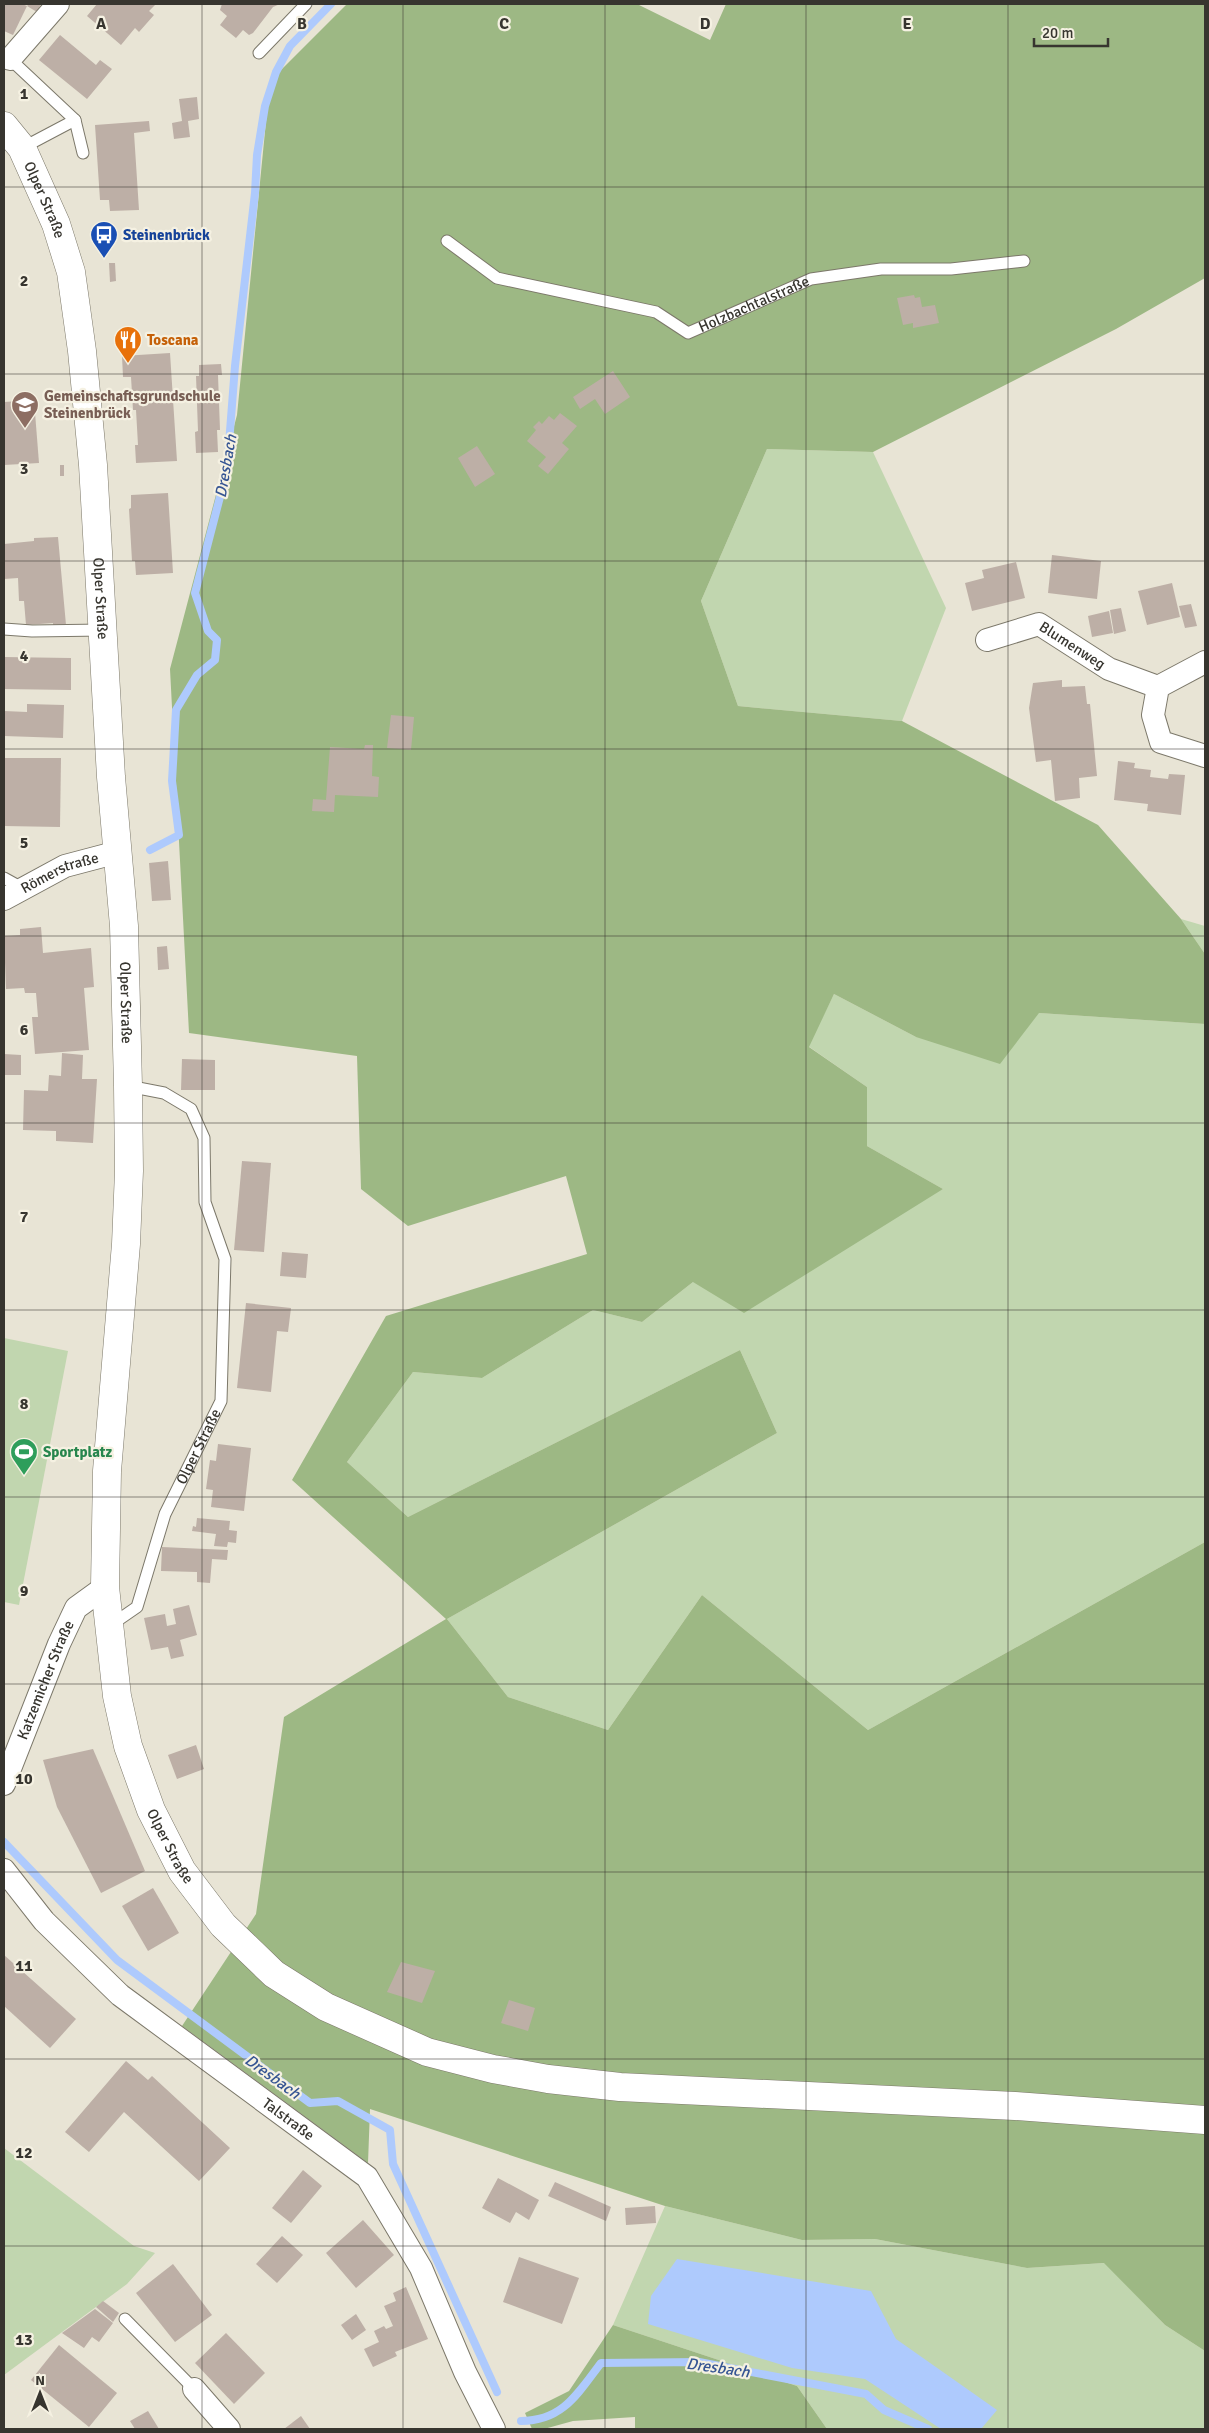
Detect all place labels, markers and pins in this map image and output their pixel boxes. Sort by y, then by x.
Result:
bus stop icon: Steinenbrück [89,220,119,259]
place label: Steinenbrück [123,226,210,244]
restaurant icon: Toscana [113,325,143,364]
place label: Toscana [147,331,199,349]
place label: Gemeinschaftsgrundschule Steinenbrück [44,387,221,422]
school or university icon: Gemeinschaftsgrundschule Steinenbrück [10,390,40,429]
sports icon: Sportplatz [9,1437,39,1476]
place label: Sportplatz [43,1443,113,1461]

